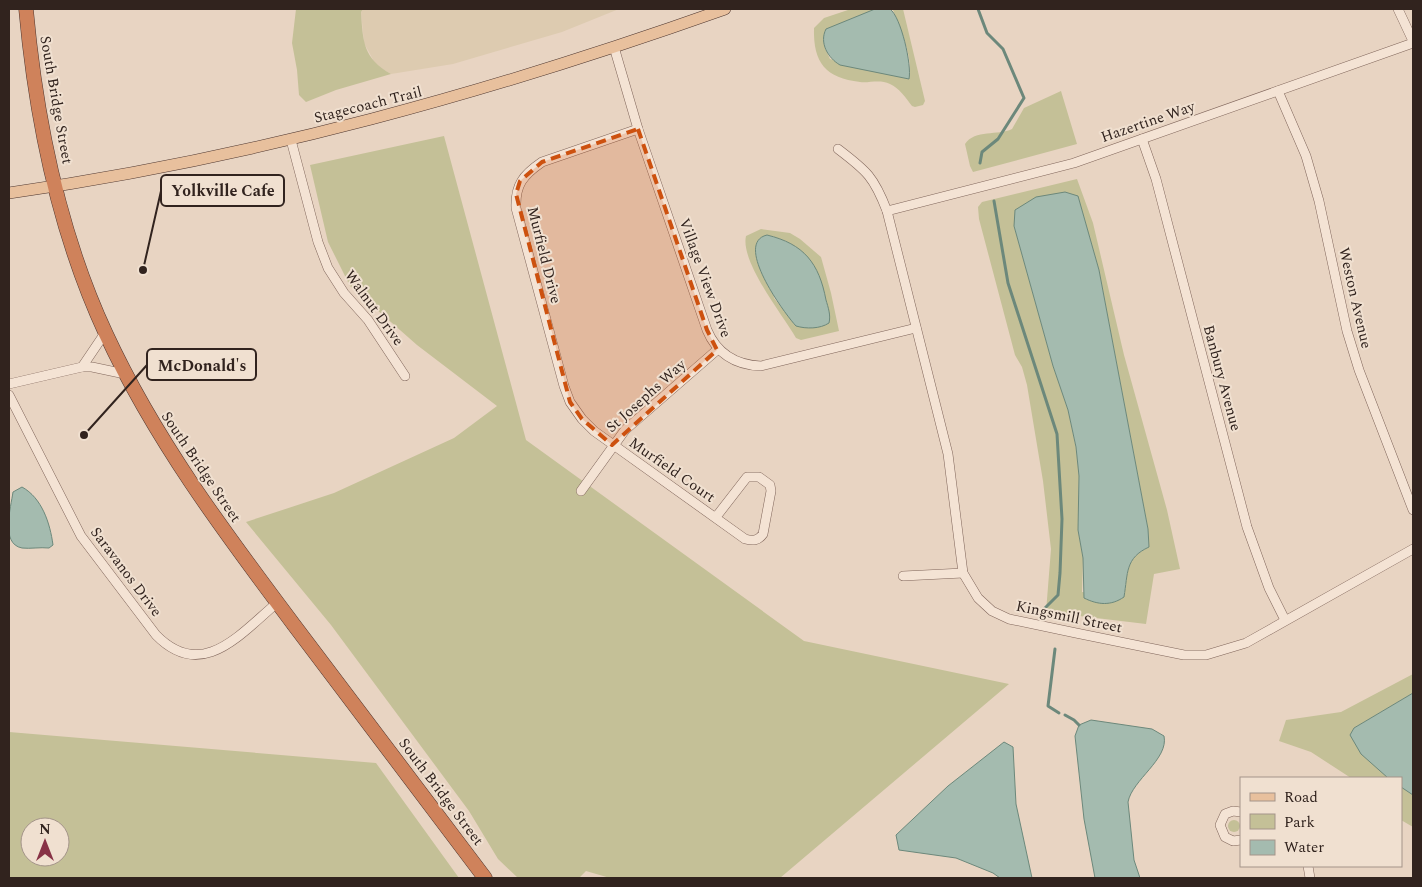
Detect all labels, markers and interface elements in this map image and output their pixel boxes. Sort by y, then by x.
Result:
street label: South Bridge Street [33,34,79,166]
street label: Stagecoach Trail [312,80,424,130]
street label: Hazertine Way [1098,95,1199,149]
callout: Yolkville Cafe [161,175,284,206]
text: Yolkville Cafe [171,179,275,203]
street label: Murfield Drive [521,204,567,306]
street label: Village View Drive [673,215,737,341]
street label: Weston Avenue [1332,245,1378,351]
street label: Walnut Drive [339,265,409,351]
street label: Banbury Avenue [1197,322,1247,434]
callout: McDonald's [147,349,256,380]
street label: St Josephs Way [601,353,692,438]
text: McDonald's [158,354,246,378]
street label: South Bridge Street [155,407,247,527]
street label: Murfield Court [624,432,720,508]
street label: Saravanos Drive [85,522,167,622]
street label: Kingsmill Street [1014,595,1124,639]
street label: South Bridge Street [393,733,489,851]
legend [1240,777,1402,867]
text: Road [1284,786,1318,809]
text: Park [1284,811,1315,834]
north arrow [20,817,70,867]
text: N [39,819,51,840]
text: Water [1284,836,1324,859]

